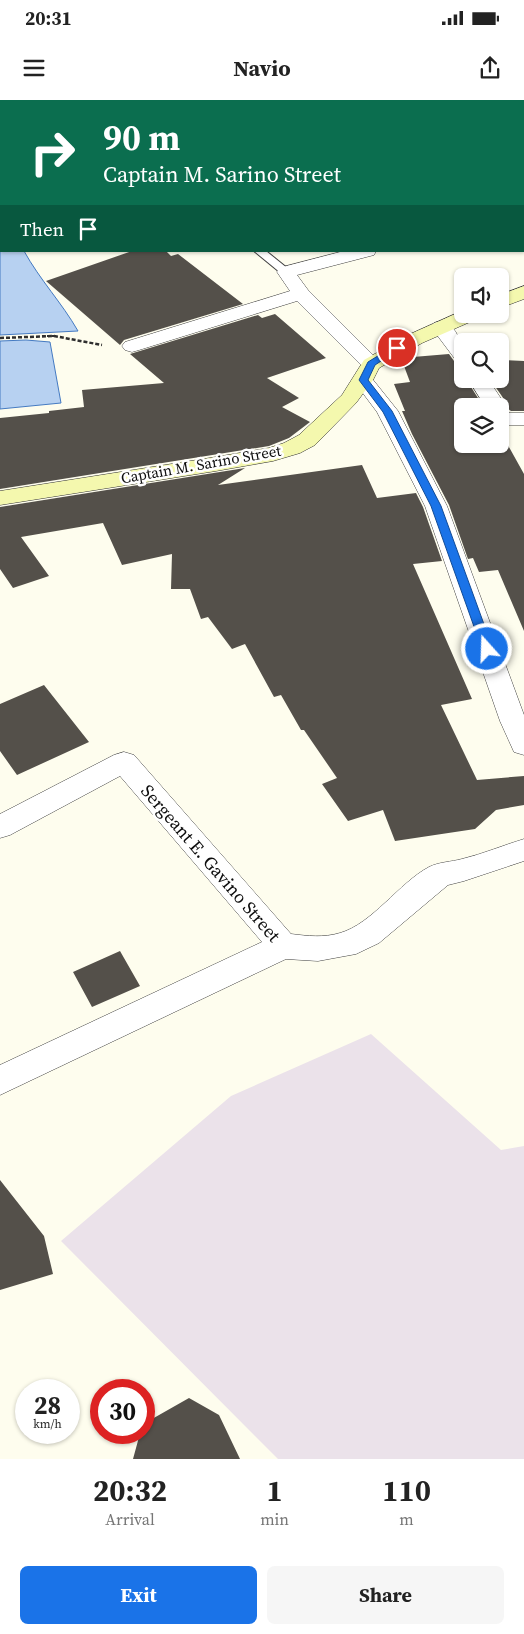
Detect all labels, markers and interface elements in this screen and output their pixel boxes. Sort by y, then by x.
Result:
text: 20:31 [25,5,72,31]
text: Navio [233,53,291,83]
icon: menu [20,54,48,82]
icon: share [476,54,504,82]
text: 90 m [103,114,180,162]
icon: right [20,120,85,185]
text: Captain M. Sarino Street [103,159,341,189]
icon: arrive [74,215,102,243]
text: Then [20,216,64,242]
map controls [454,268,509,453]
button: sound [454,268,509,323]
pin [376,327,418,369]
button: search [454,333,509,388]
icon: arrive [383,334,411,362]
button: layers [454,398,509,453]
street label: Captain M. Sarino Street [119,440,283,488]
position arrow [460,622,512,674]
street label: Sergeant E. Gavino Street [135,779,287,947]
speed limit sign: 30 [90,1379,155,1444]
text: 28 [34,1388,61,1422]
text: km/h [33,1416,62,1432]
text: 20:32 [93,1470,167,1511]
text: 1 [266,1470,283,1511]
text: 110 [382,1470,431,1511]
text: Arrival [105,1508,155,1530]
text: min [260,1508,289,1530]
text: m [399,1508,414,1530]
button: Exit [20,1566,257,1624]
button: Share [267,1566,504,1624]

